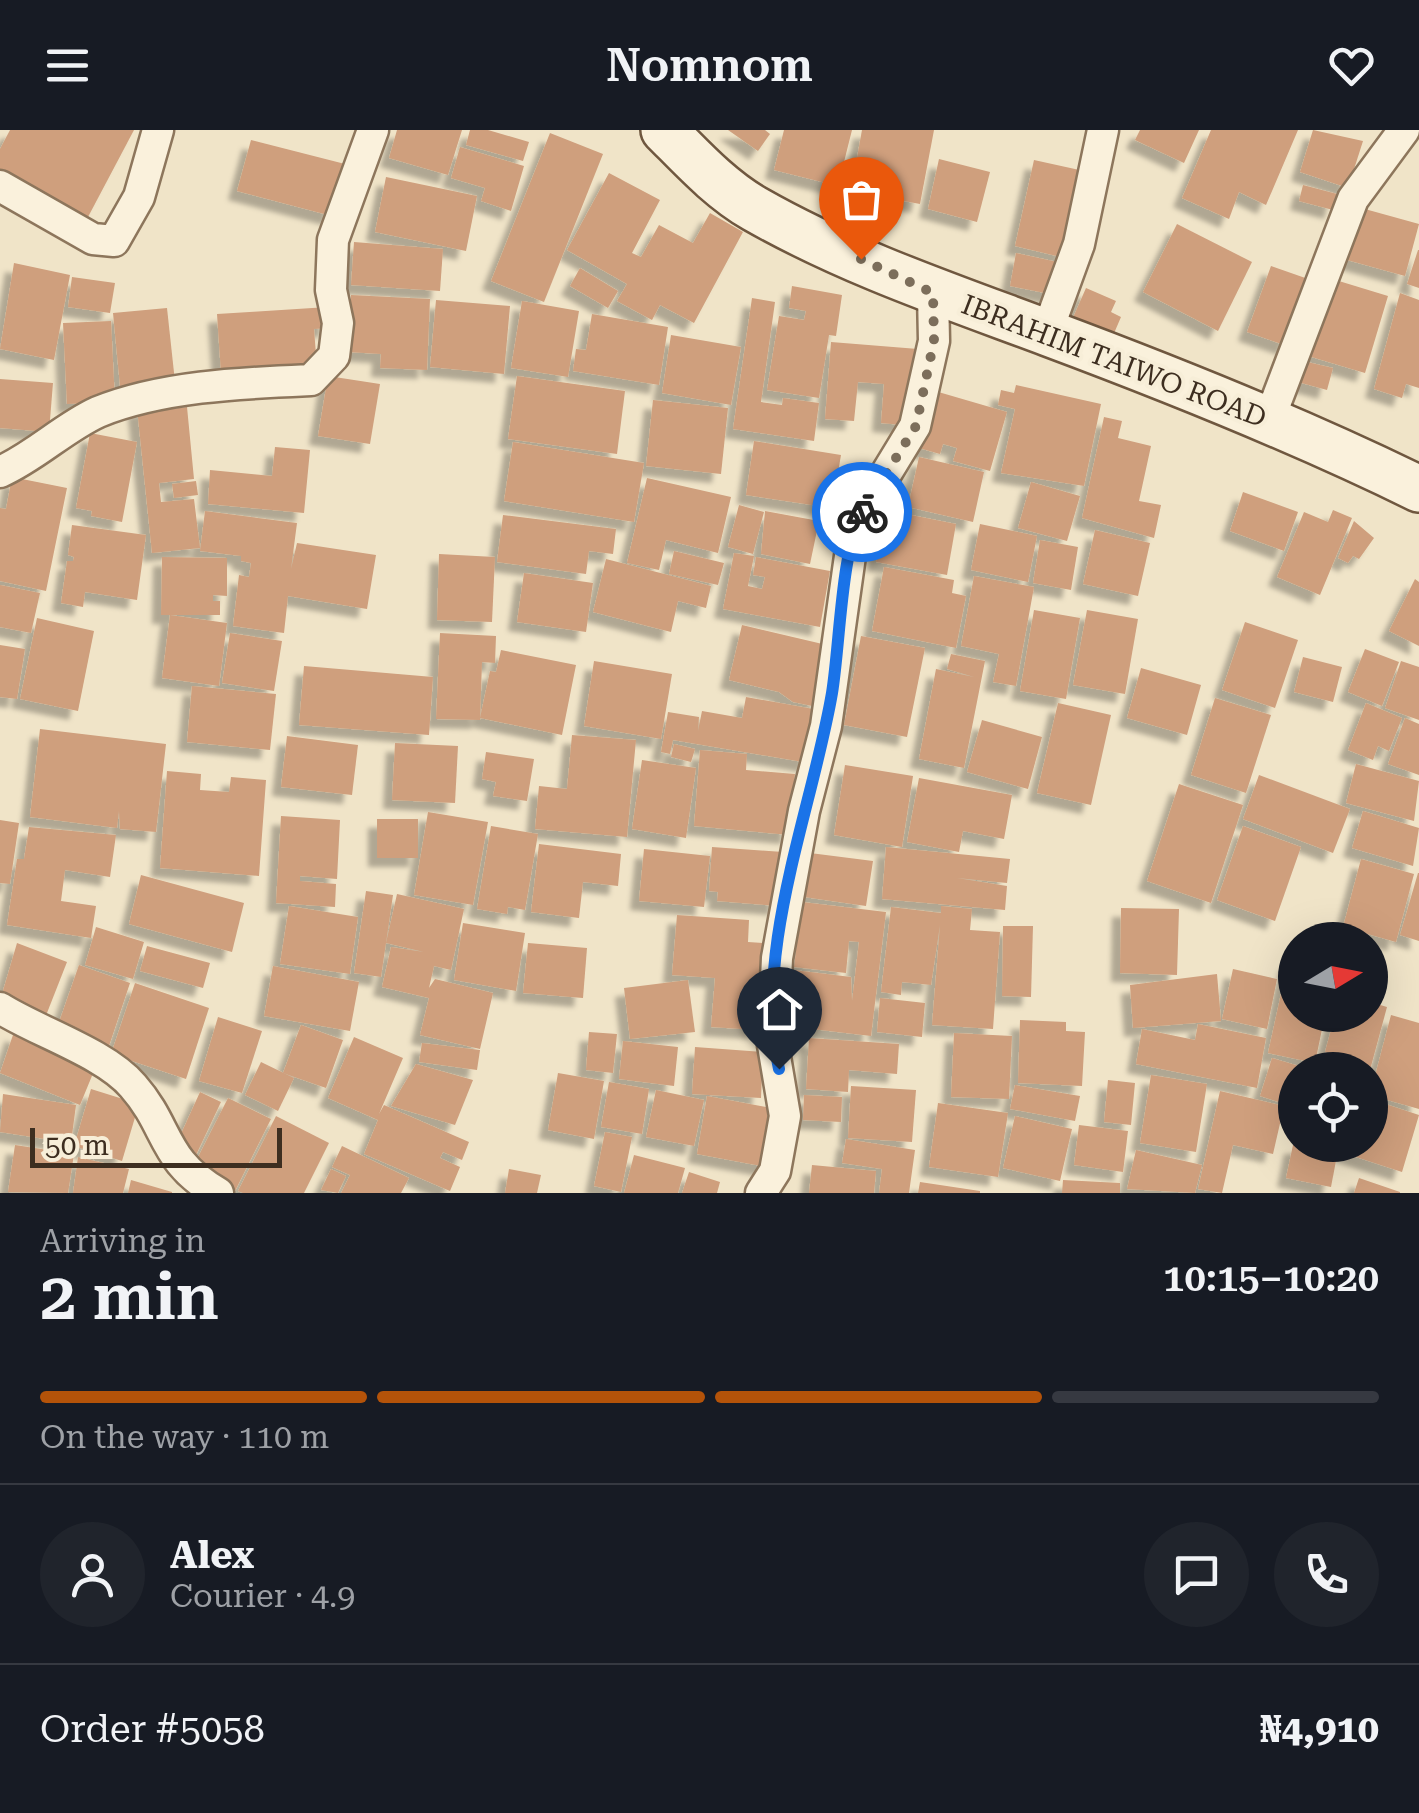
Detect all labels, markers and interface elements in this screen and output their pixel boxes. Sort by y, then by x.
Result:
icon: menu [40,38,95,93]
icon: heart [1324,38,1379,93]
text: Nomnom [606,39,813,92]
pin [819,157,904,260]
icon: bag [834,172,889,227]
street label: IBRAHIM TAIWO ROAD [957,288,1271,434]
courier [812,462,912,562]
icon: bike [835,485,890,540]
north arrow [1278,922,1388,1032]
map controls [1278,922,1388,1162]
pin [737,967,822,1070]
icon: home [752,982,807,1037]
button: locate [1278,1052,1388,1162]
scale bar [30,1123,282,1168]
text: 50 m [45,1129,109,1162]
text: Arriving in [40,1222,205,1260]
text: 10:15–10:20 [1163,1256,1379,1300]
text: 2 min [40,1259,219,1335]
text: On the way · 110 m [40,1418,329,1456]
button: person [40,1522,145,1627]
button: chat [1144,1522,1249,1627]
button: phone [1274,1522,1379,1627]
text: Alex [170,1533,254,1577]
text: Courier · 4.9 [170,1577,355,1615]
text: Order #5058 [40,1707,265,1751]
text: ₦4,910 [1260,1707,1379,1751]

